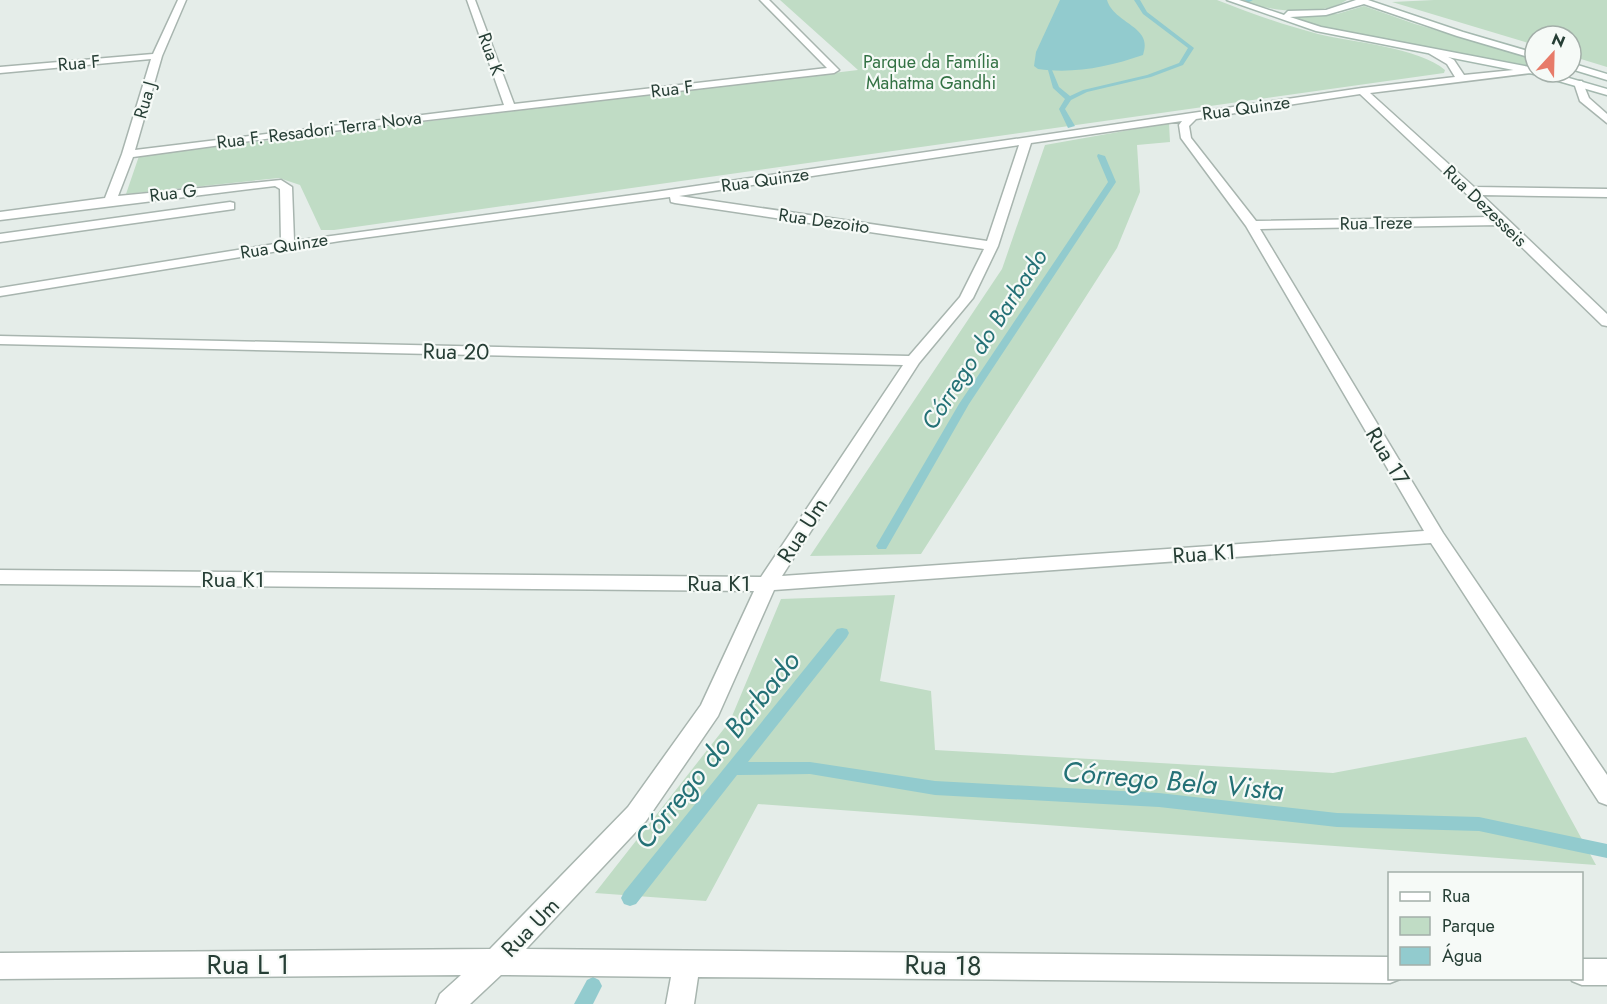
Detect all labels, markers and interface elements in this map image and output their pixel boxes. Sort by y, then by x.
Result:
north arrow [1523,24,1583,84]
text: N [1548,28,1569,54]
street label: Rua K [471,29,511,80]
street label: Rua F [57,48,101,78]
park label: Parque da Família Mahatma Gandhi [863,49,999,96]
street label: Rua F [649,74,695,104]
street label: Rua J [127,78,163,122]
street label: Rua Quinze [1200,89,1292,127]
street label: Rua F. Resadori Terra Nova [215,105,423,155]
street label: Rua Dezesseis [1437,159,1533,253]
street label: Rua Quinze [719,161,811,199]
street label: Rua G [148,177,198,209]
street label: Rua Dezoito [777,202,871,240]
street label: Rua Treze [1339,209,1413,237]
street label: Rua Quinze [238,226,330,266]
water label: Córrego do Barbado [912,241,1056,436]
street label: Rua 20 [422,334,490,368]
street label: Rua 17 [1358,421,1418,491]
street label: Rua Um [769,491,835,569]
street label: Rua K1 [1171,535,1237,571]
street label: Rua K1 [201,563,265,595]
street label: Rua K1 [687,567,751,599]
water label: Córrego do Barbado [624,642,810,858]
water label: Córrego Bela Vista [1061,751,1286,811]
legend [1388,872,1583,980]
text: Rua [1442,883,1470,909]
street label: Rua Um [493,890,567,964]
text: Parque [1442,913,1495,939]
text: Água [1442,943,1482,969]
street label: Rua L 1 [207,945,289,984]
street label: Rua 18 [904,945,982,985]

